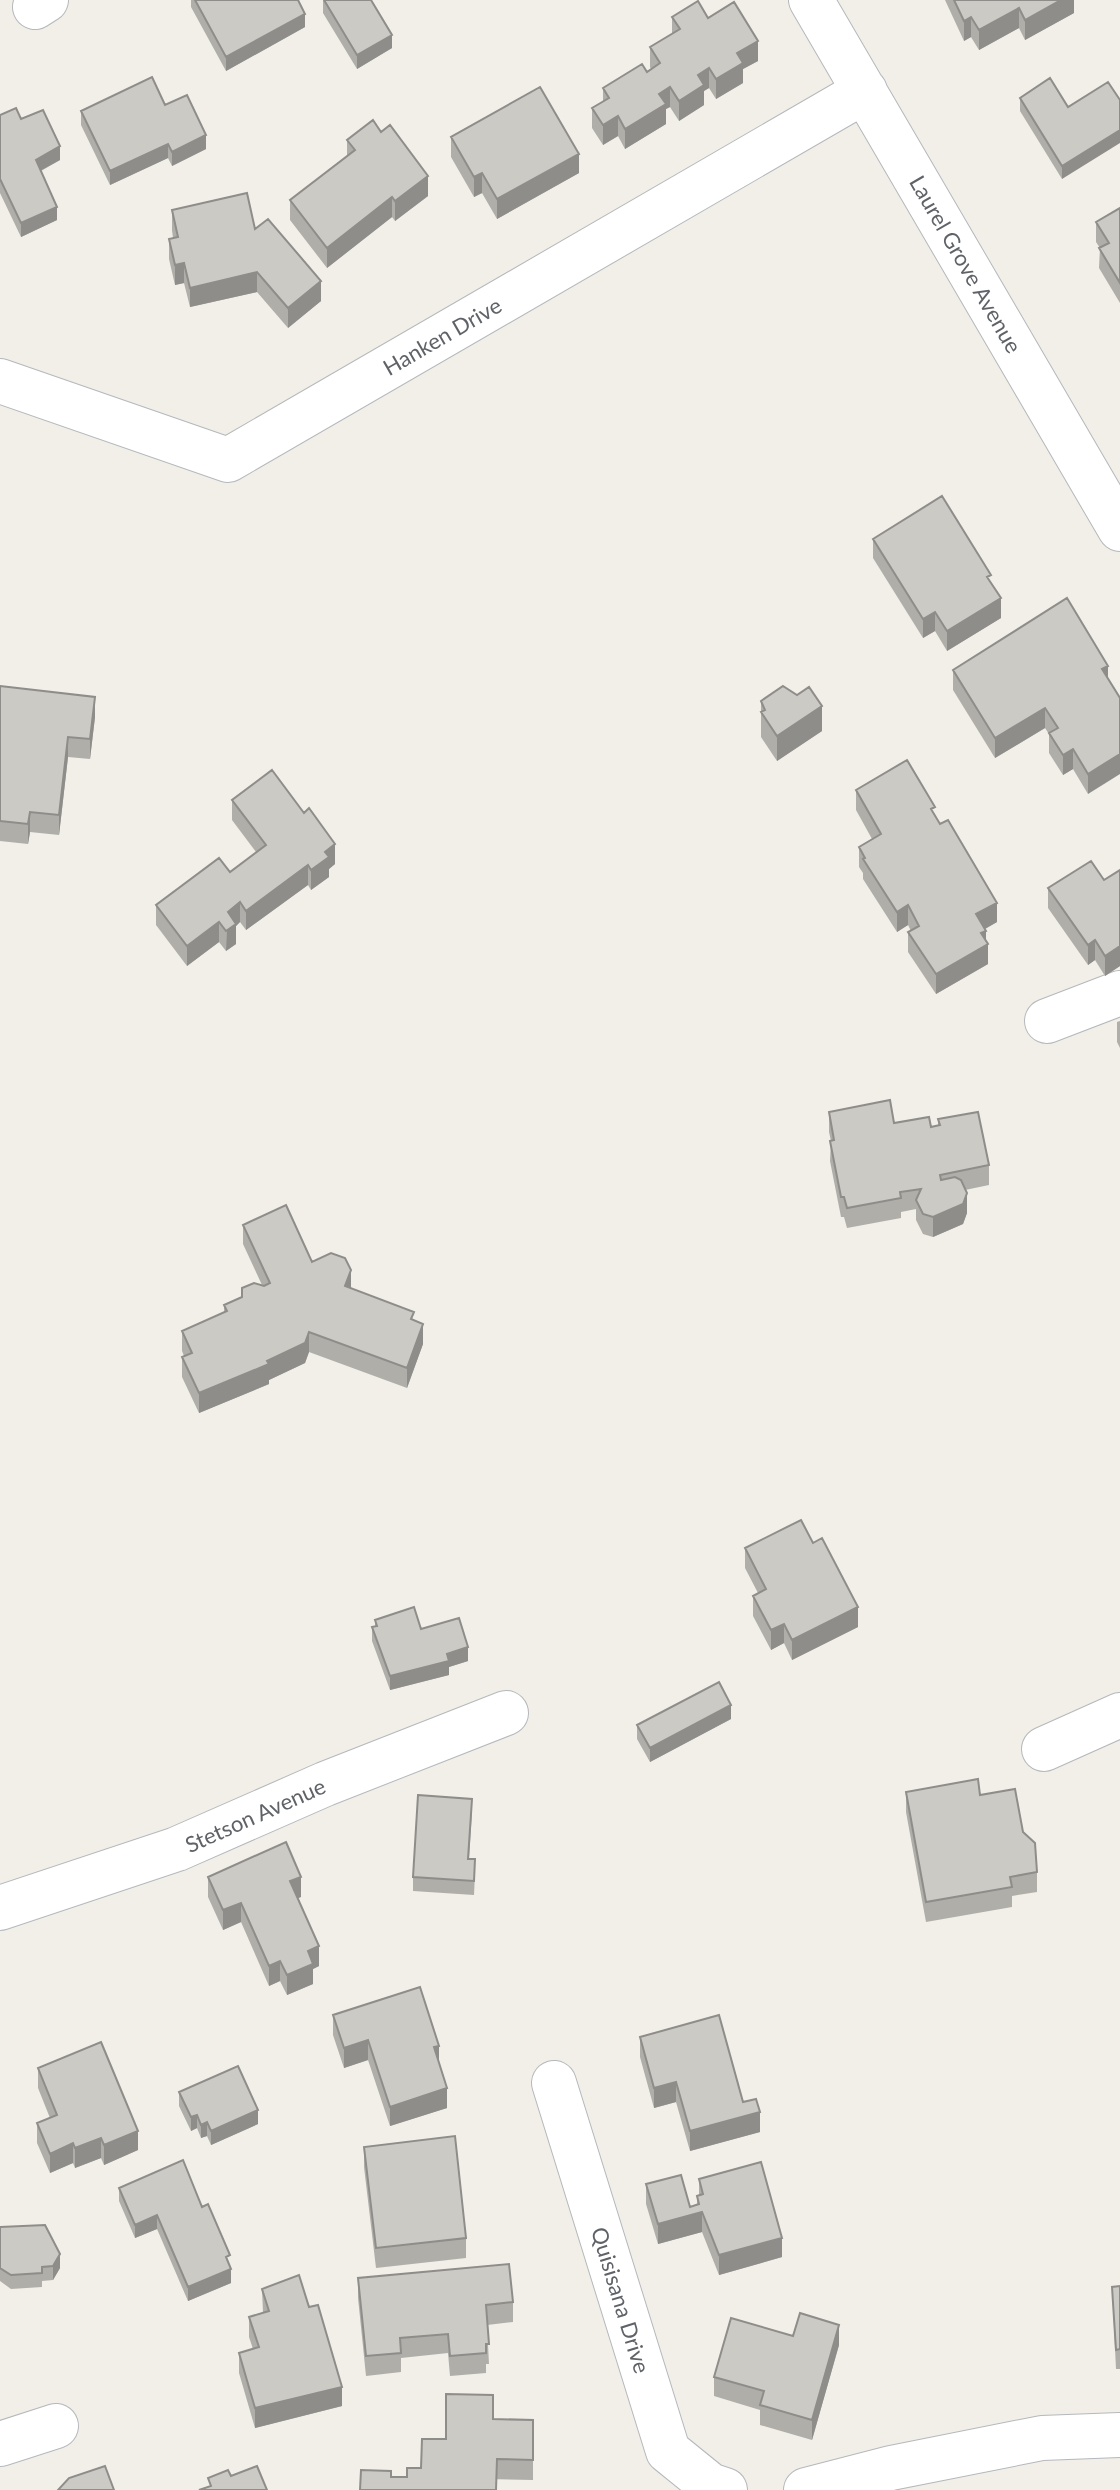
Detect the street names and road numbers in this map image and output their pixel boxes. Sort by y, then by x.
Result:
street label: Laurel Grove Avenue [904,170,1028,358]
street label: Hanken Drive [378,291,506,381]
street label: Stetson Avenue [181,1772,329,1858]
street label: Quisisana Drive [586,2224,656,2376]

